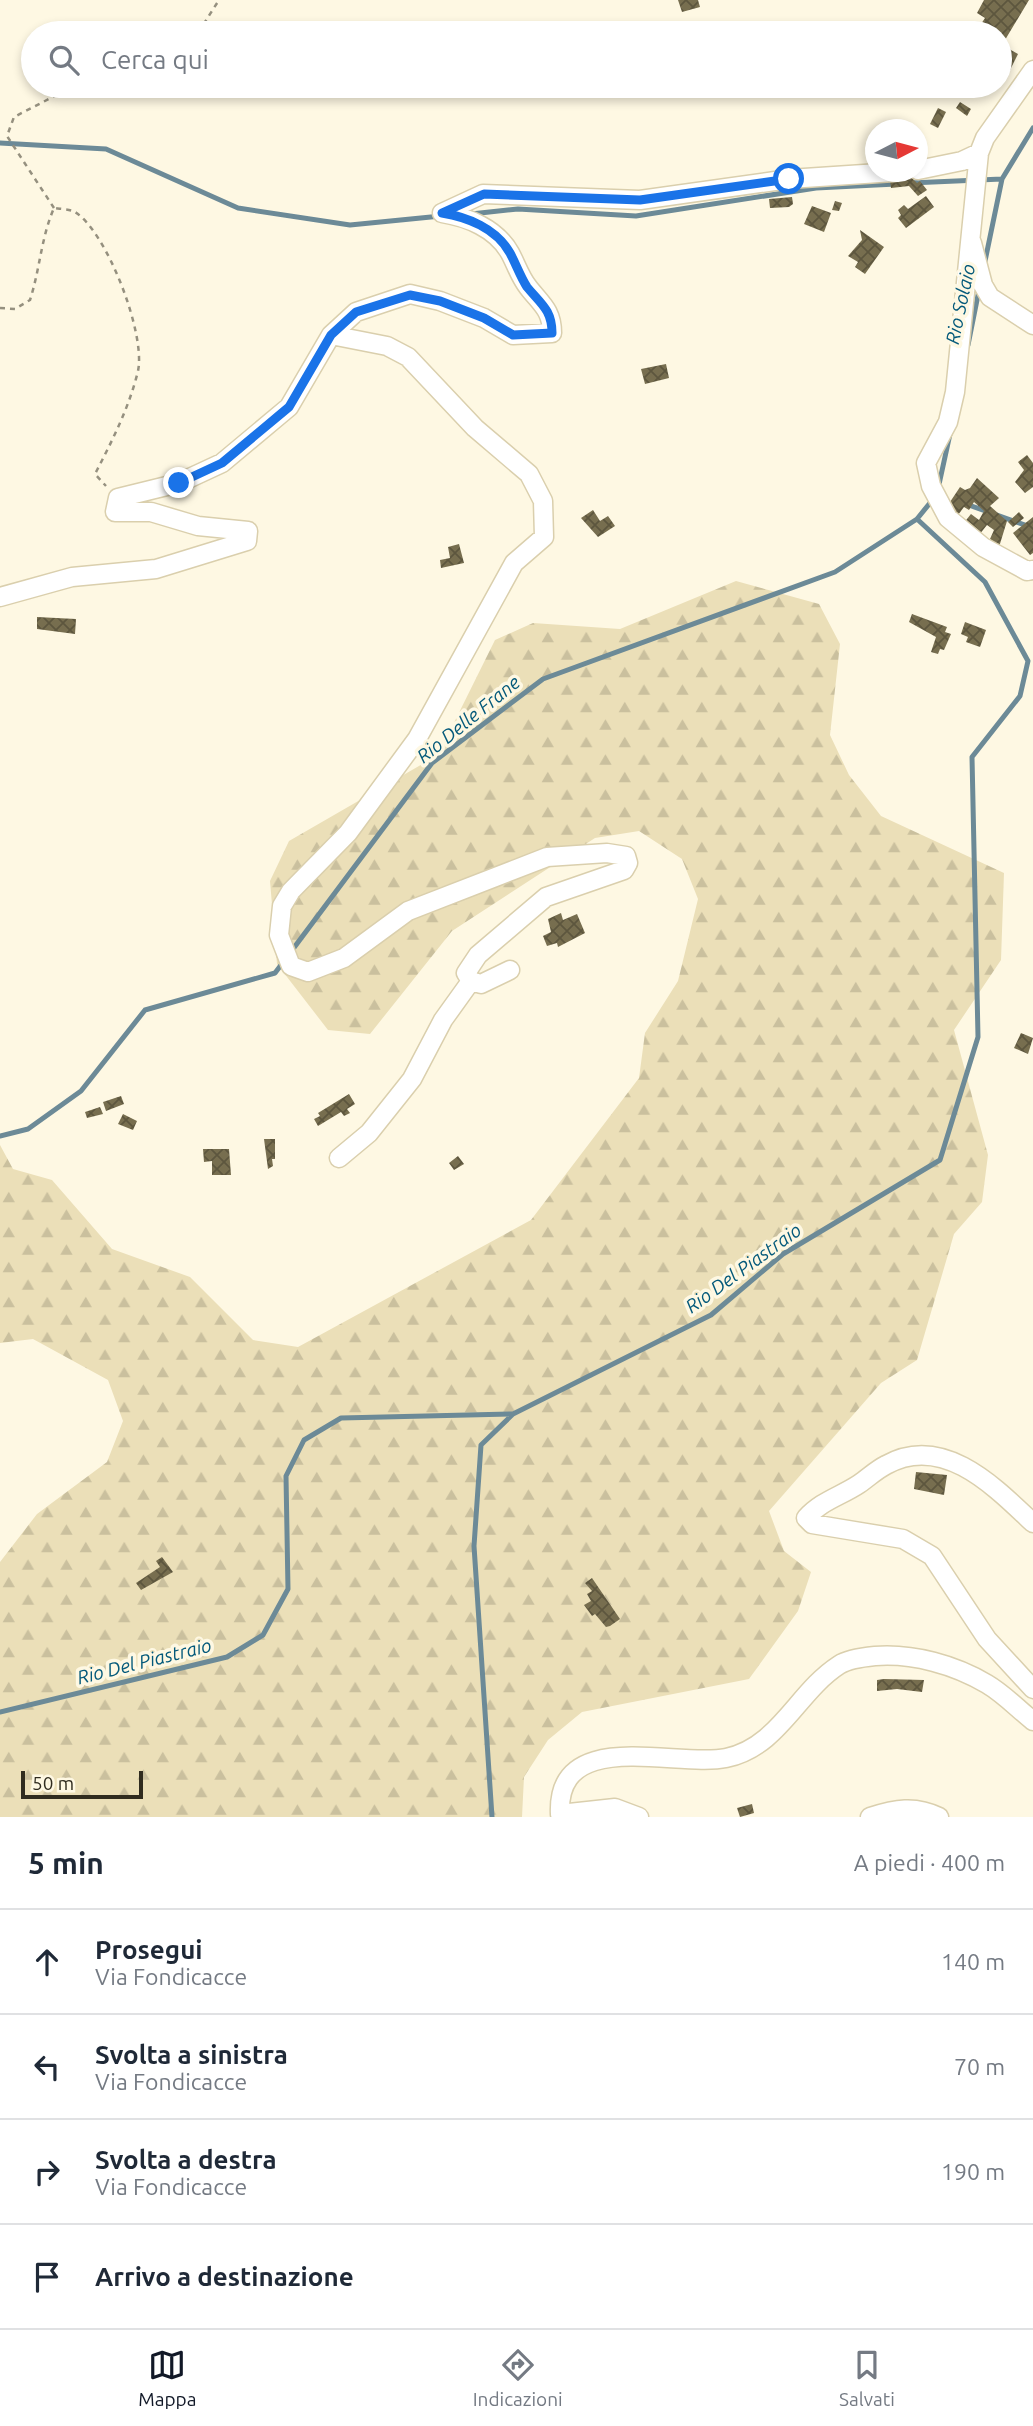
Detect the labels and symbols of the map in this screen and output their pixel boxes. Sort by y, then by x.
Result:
north arrow [865,119,928,182]
route start [773,163,804,194]
water label: Rio Solaio [941,262,979,346]
route end [163,467,194,498]
water label: Rio Delle Frane [412,671,524,767]
water label: Rio Del Piastraio [681,1219,805,1317]
water label: Rio Del Piastraio [75,1634,213,1688]
scale bar [21,1768,144,1800]

